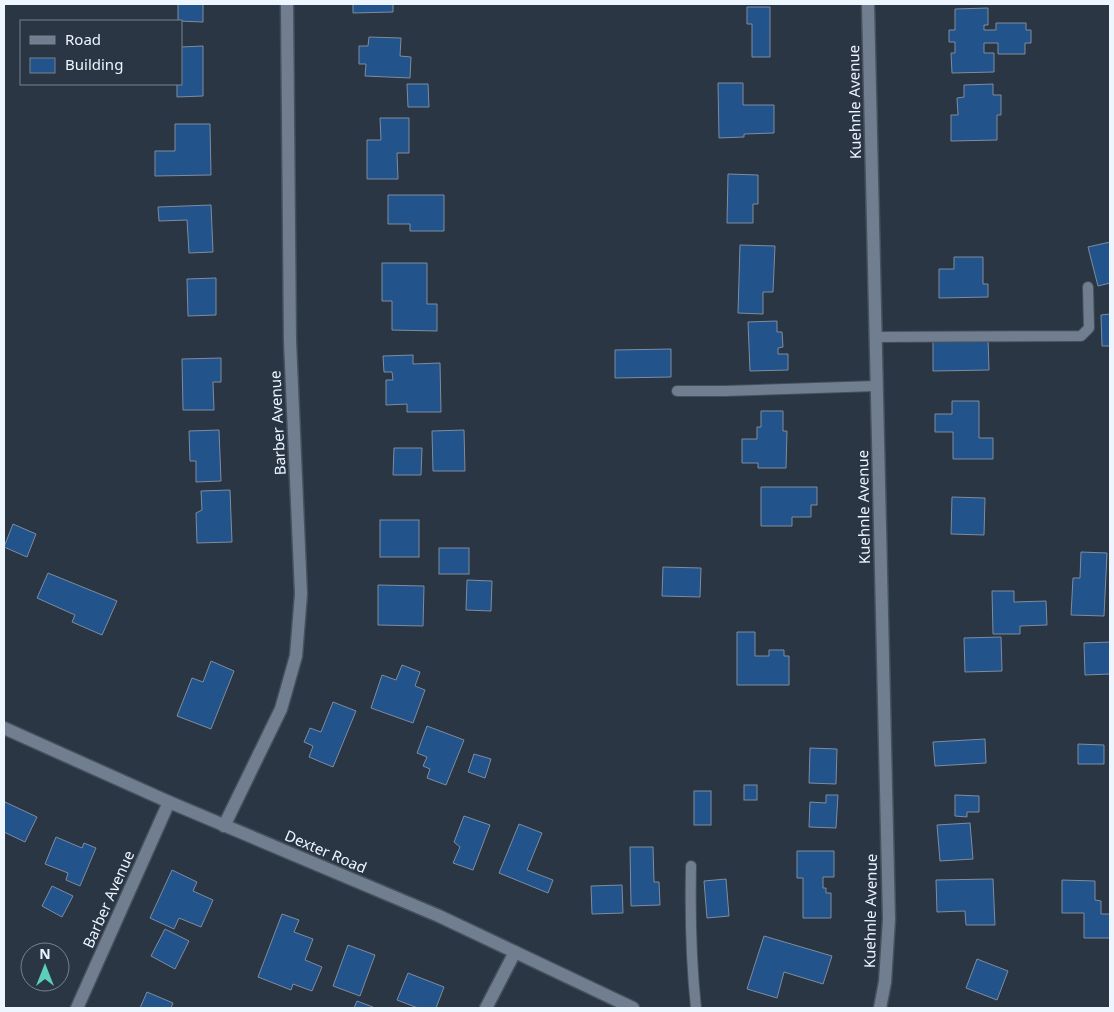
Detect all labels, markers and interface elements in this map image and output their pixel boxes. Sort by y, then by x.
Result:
legend [20,20,182,85]
text: Road [65,29,101,49]
street label: Kuehnle Avenue [843,45,865,159]
text: Building [65,54,123,74]
street label: Barber Avenue [264,370,290,476]
street label: Kuehnle Avenue [852,450,874,564]
street label: Dexter Road [282,825,370,877]
street label: Barber Avenue [78,847,138,951]
street label: Kuehnle Avenue [859,854,881,968]
north arrow [20,942,70,992]
text: N [39,944,51,963]

